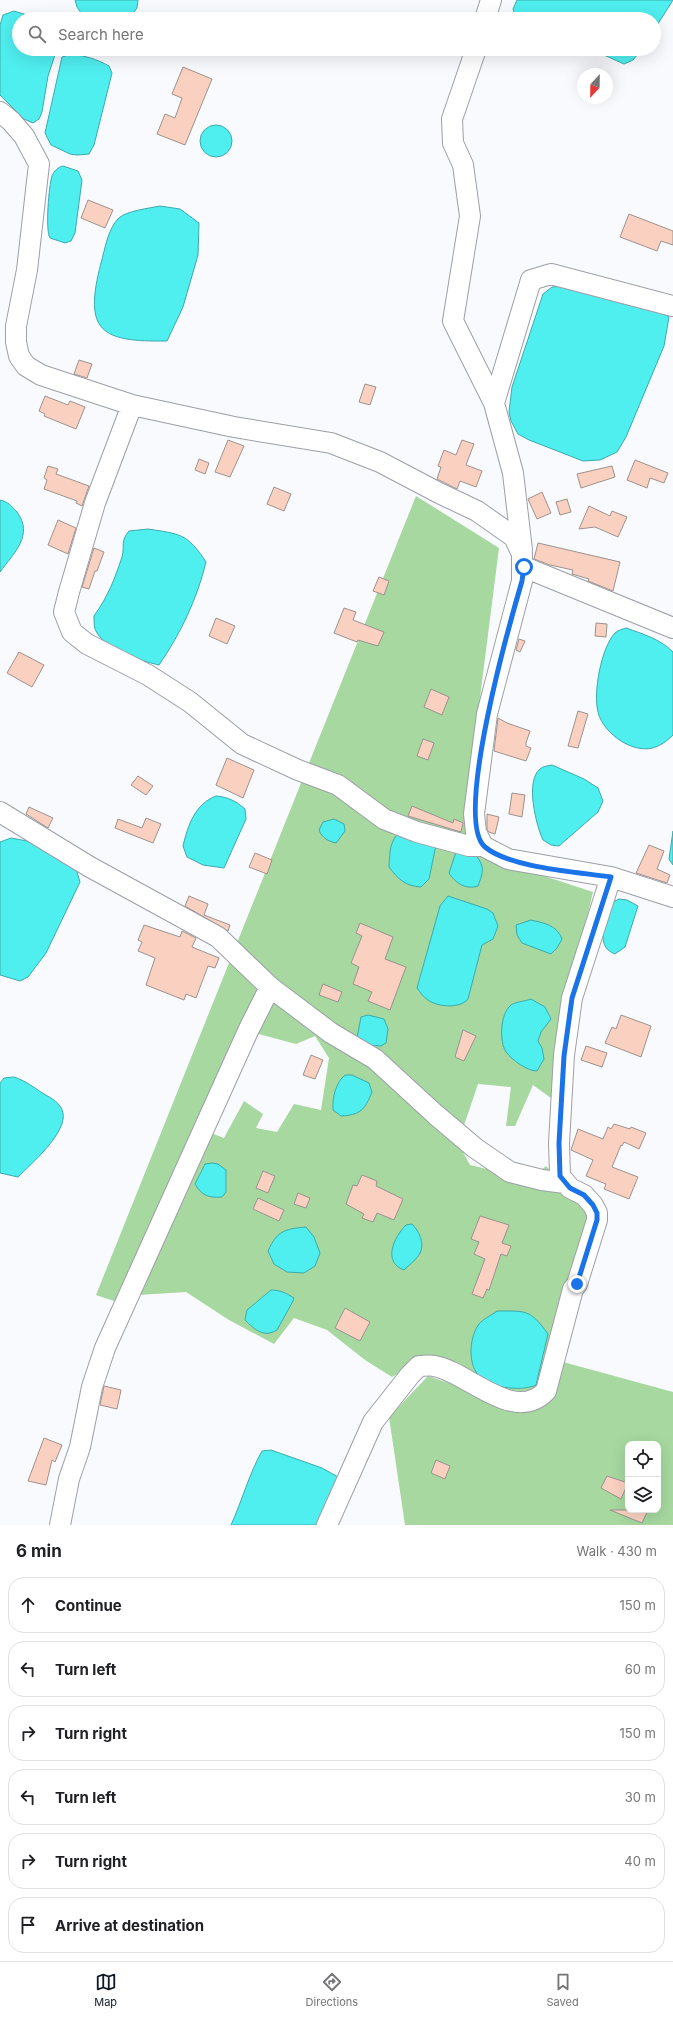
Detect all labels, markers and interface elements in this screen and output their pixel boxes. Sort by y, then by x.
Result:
search box [12,12,661,56]
icon: search [26,23,48,45]
text: Search here [58,25,144,44]
north arrow [577,68,613,104]
route start [515,558,533,576]
route end [568,1275,586,1293]
map controls [625,1441,661,1513]
button: locate [625,1441,661,1477]
button: layers [625,1477,661,1513]
text: 6 min [16,1541,62,1561]
text: Walk · 430 m [577,1543,657,1559]
icon: ahead [17,1594,39,1616]
text: Continue [55,1596,122,1615]
text: 150 m [620,1597,656,1613]
icon: left [17,1658,39,1680]
text: Turn left [55,1660,116,1679]
text: 60 m [625,1661,656,1677]
icon: right [17,1722,39,1744]
text: Turn right [55,1724,127,1743]
text: 150 m [620,1725,656,1741]
icon: left [17,1786,39,1808]
text: Turn left [55,1788,116,1807]
text: 30 m [625,1789,656,1805]
icon: right [17,1850,39,1872]
text: Turn right [55,1852,127,1871]
text: 40 m [624,1853,656,1869]
icon: arrive [17,1914,39,1936]
text: Arrive at destination [55,1916,204,1935]
tab: Map [94,1971,117,2009]
tab: Directions [306,1971,358,2009]
tab: Saved [547,1971,579,2009]

